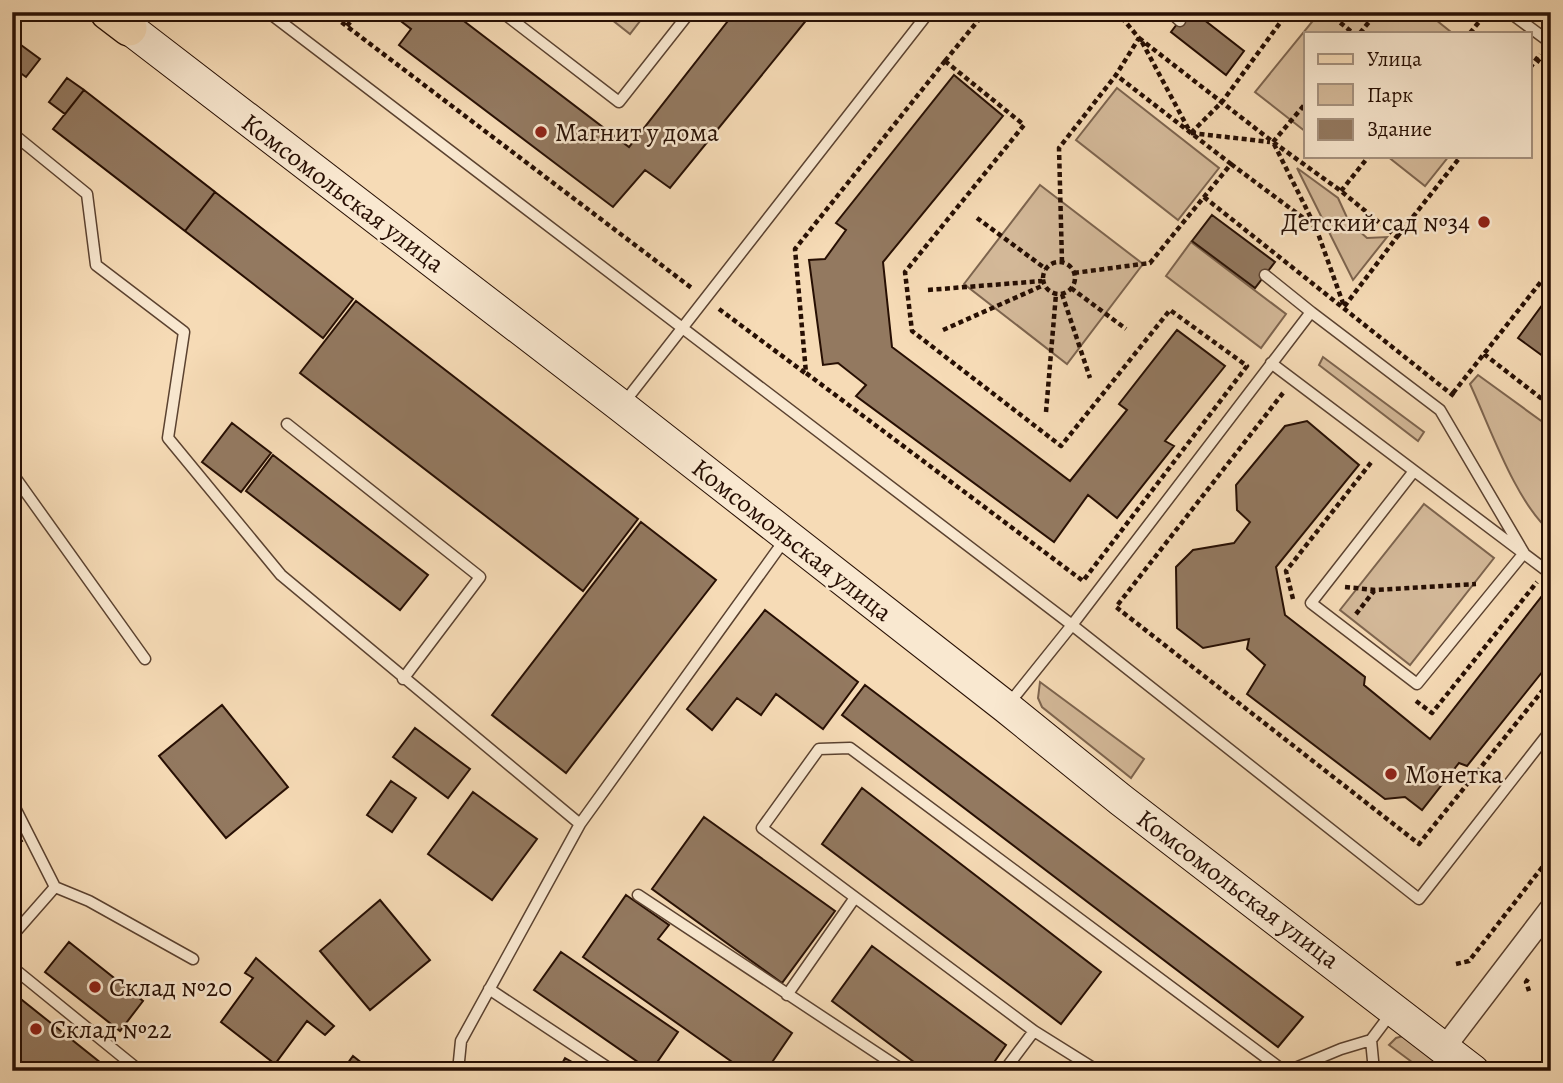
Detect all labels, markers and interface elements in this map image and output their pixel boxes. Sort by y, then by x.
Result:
legend [1304,32,1532,158]
text: Улица [1367,45,1422,73]
text: Парк [1367,81,1413,109]
street label: Комсомольская улица [234,105,452,281]
place label: Магнит у дома [555,115,719,150]
text: Здание [1367,115,1432,143]
marker: Магнит у дома [533,124,549,140]
place label: Детский сад №34 [1281,205,1470,240]
marker: Детский сад №34 [1476,214,1492,230]
street label: Комсомольская улица [684,451,900,629]
place label: Монетка [1405,757,1503,792]
marker: Монетка [1383,766,1399,782]
street label: Комсомольская улица [1129,801,1347,977]
place label: Склад №20 [109,970,232,1005]
marker: Склад №20 [87,979,103,995]
place label: Склад №22 [50,1012,172,1047]
marker: Склад №22 [28,1021,44,1037]

